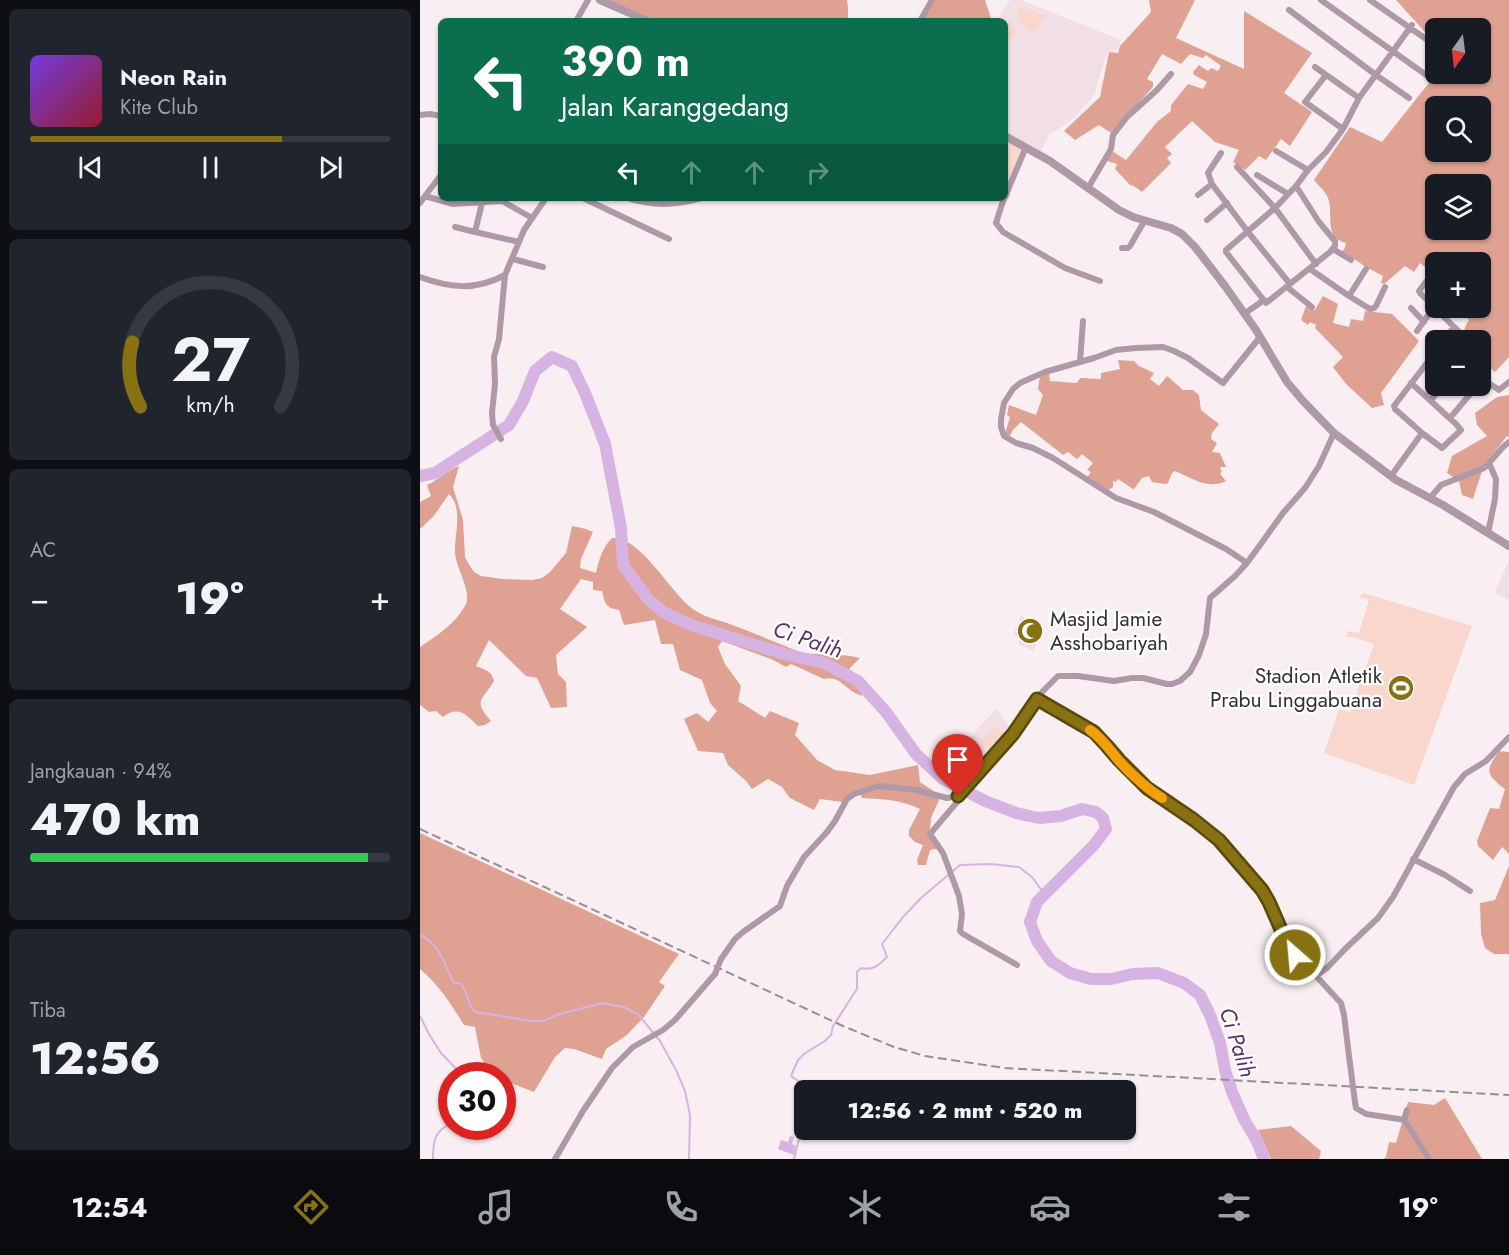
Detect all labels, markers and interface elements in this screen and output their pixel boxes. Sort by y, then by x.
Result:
north arrow [1425,18,1491,84]
map controls [1425,18,1491,396]
text: 390 m [561,31,690,92]
icon: left [462,42,540,120]
text: Neon Rain [120,61,227,93]
text: Jalan Karanggedang [561,87,789,126]
text: Kite Club [120,93,198,122]
button: search [1425,96,1491,162]
icon: previous [74,151,107,184]
icon: pause [194,151,227,184]
icon: next [314,151,347,184]
icon: left [612,156,645,189]
icon: ahead [675,156,708,189]
icon: ahead [738,156,771,189]
icon: right [801,156,834,189]
button: layers [1425,174,1491,240]
button: + [1425,252,1491,318]
text: 27 [171,314,250,404]
button: − [1425,330,1491,396]
text: km/h [186,389,234,420]
text: AC [30,536,56,565]
text: 19° [175,566,244,631]
text: − [30,575,49,622]
text: + [370,575,390,622]
place label: Masjid Jamie Asshobariyah [1050,604,1168,658]
water label: Ci Palih [769,612,847,666]
mosque icon: Masjid Jamie Asshobariyah [1015,616,1045,646]
place label: Stadion Atletik Prabu Linggabuana [1210,661,1383,715]
sports icon: Stadion Atletik Prabu Linggabuana [1386,673,1416,703]
pin [932,734,983,796]
icon: arrive [941,743,974,776]
text: Jangkauan · 94% [30,757,172,786]
text: 470 km [30,787,201,852]
position arrow [1263,923,1327,987]
text: Tiba [30,996,66,1025]
water label: Ci Palih [1212,1003,1264,1081]
text: 12:56 [30,1026,161,1091]
speed limit sign: 30 [438,1062,516,1140]
text: 12:56 · 2 mnt · 520 m [848,1094,1082,1126]
icon: directions [290,1186,332,1228]
icon: music [475,1186,517,1228]
icon: phone [660,1186,702,1228]
icon: climate [844,1186,886,1228]
icon: car [1029,1186,1071,1228]
icon: filters [1213,1186,1255,1228]
text: 12:54 [71,1188,148,1227]
text: 19° [1398,1188,1438,1227]

